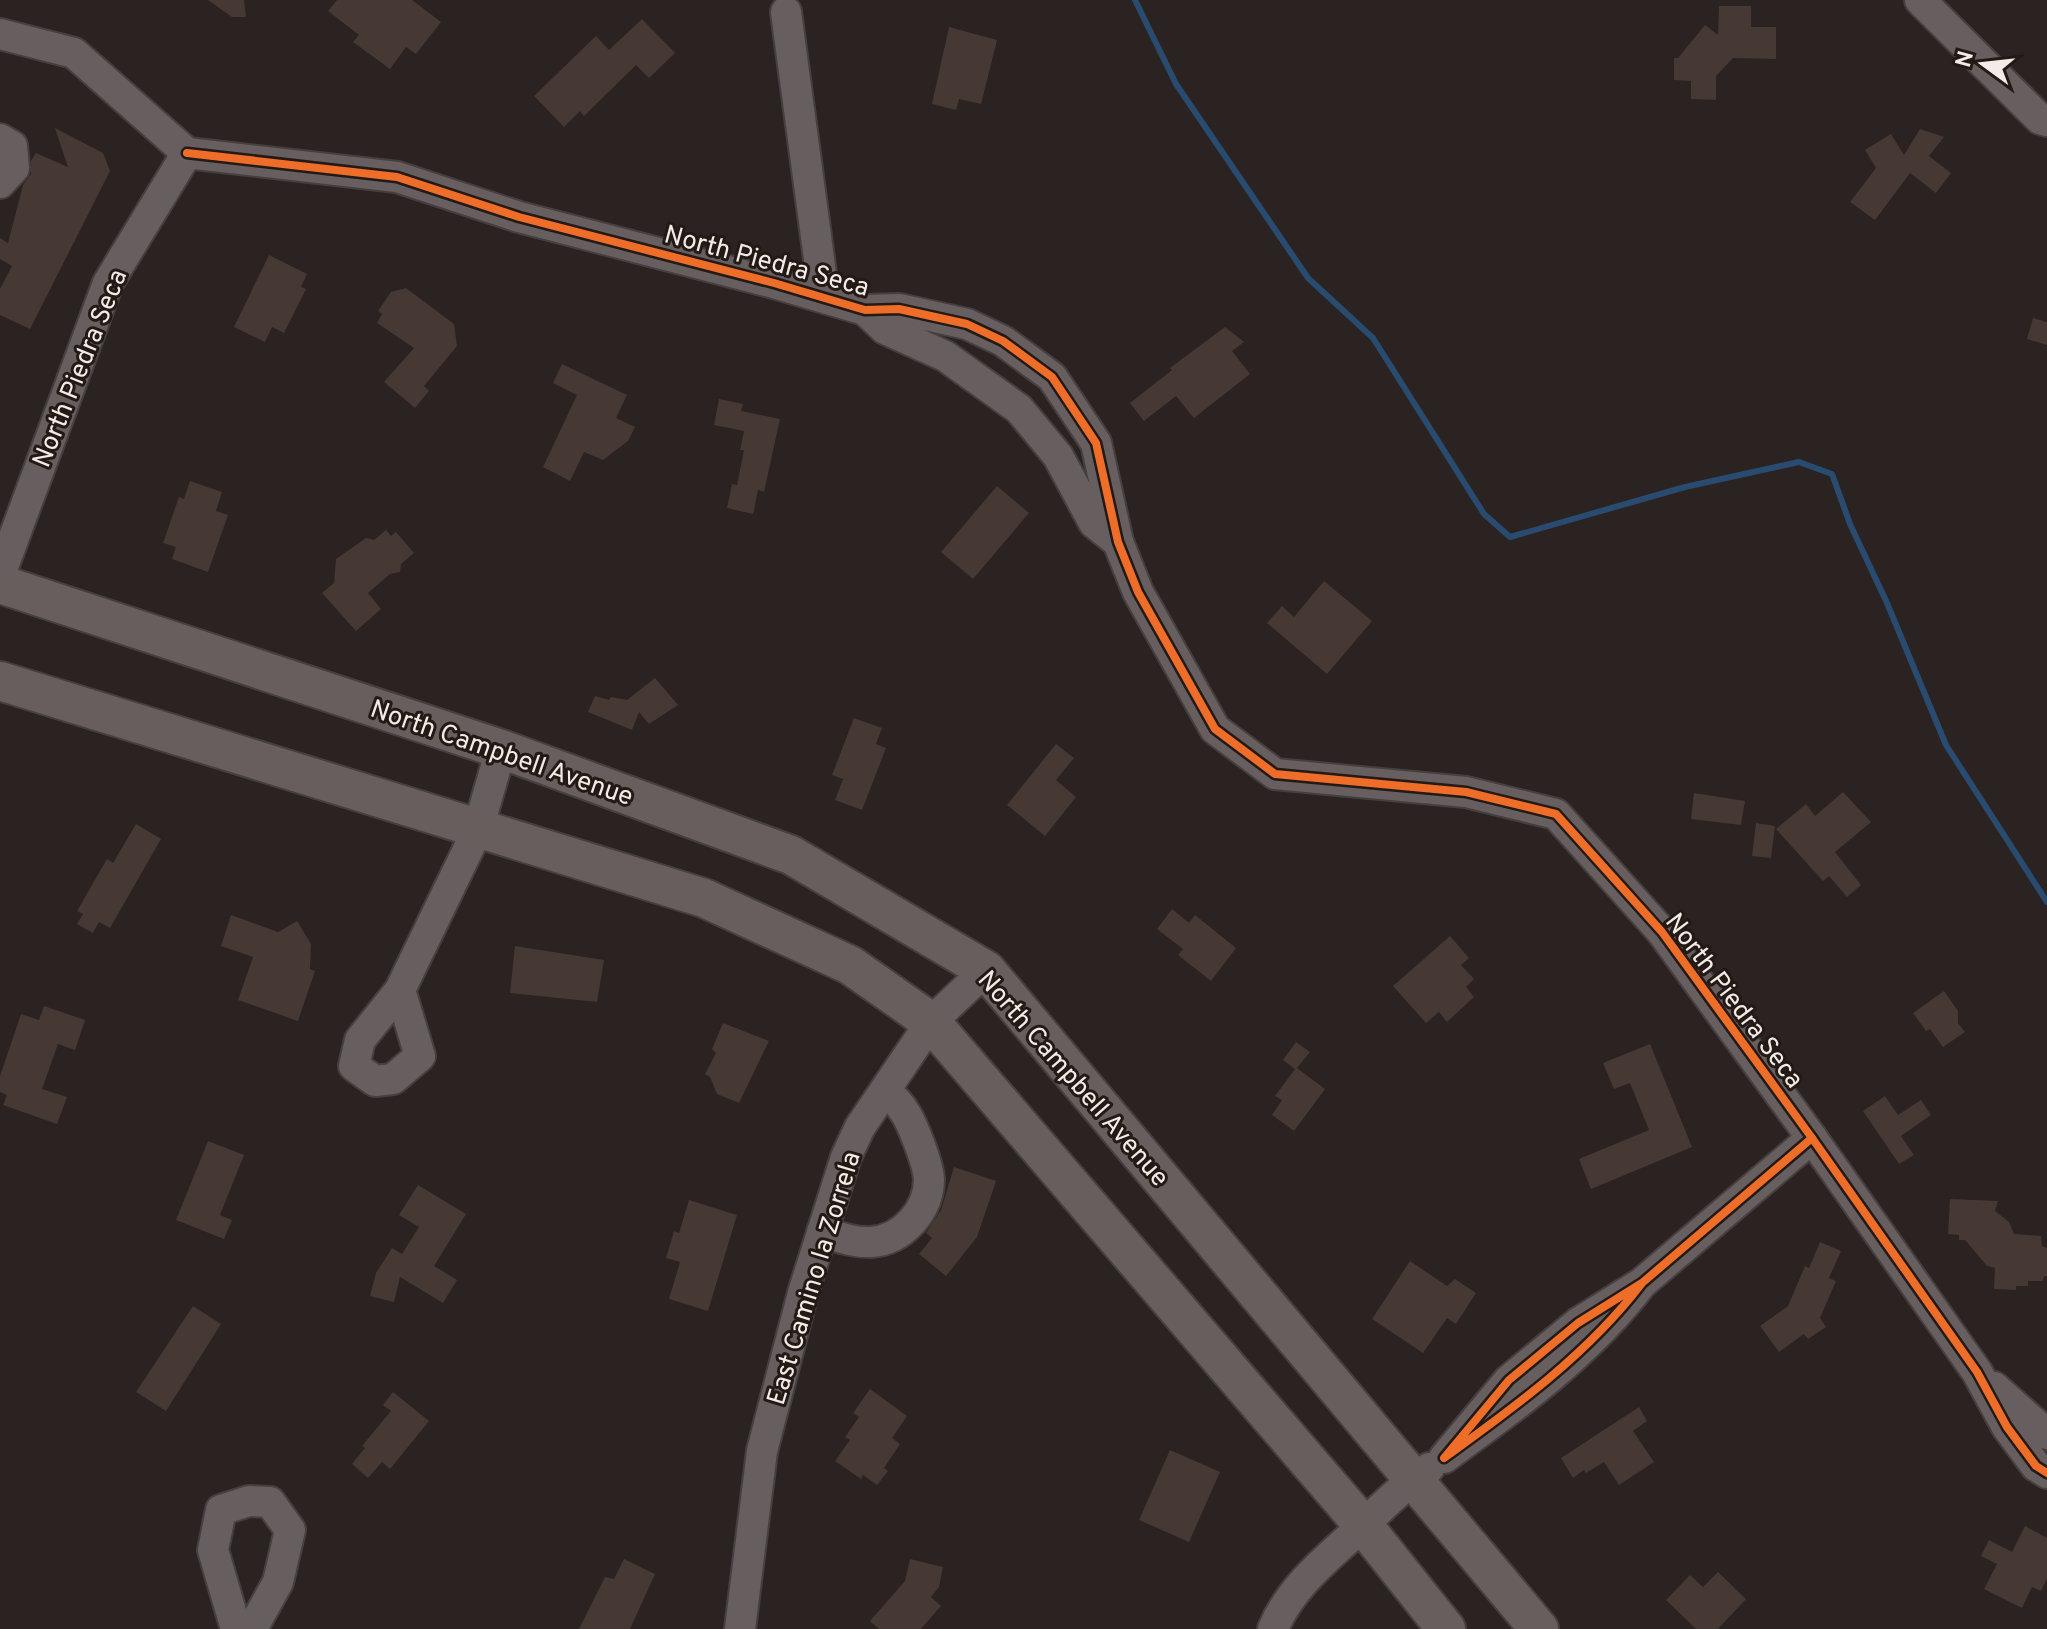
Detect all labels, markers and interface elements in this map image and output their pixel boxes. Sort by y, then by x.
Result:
north arrow [1943,24,2023,104]
text: N [1951,48,1981,71]
street label: North Piedra Seca [660,219,872,306]
street label: North Piedra Seca [27,265,136,473]
street label: North Campbell Avenue [365,694,637,815]
street label: North Piedra Seca [1656,907,1810,1096]
street label: North Campbell Avenue [969,965,1175,1195]
street label: East Camino la Zorrela [761,1148,870,1409]

